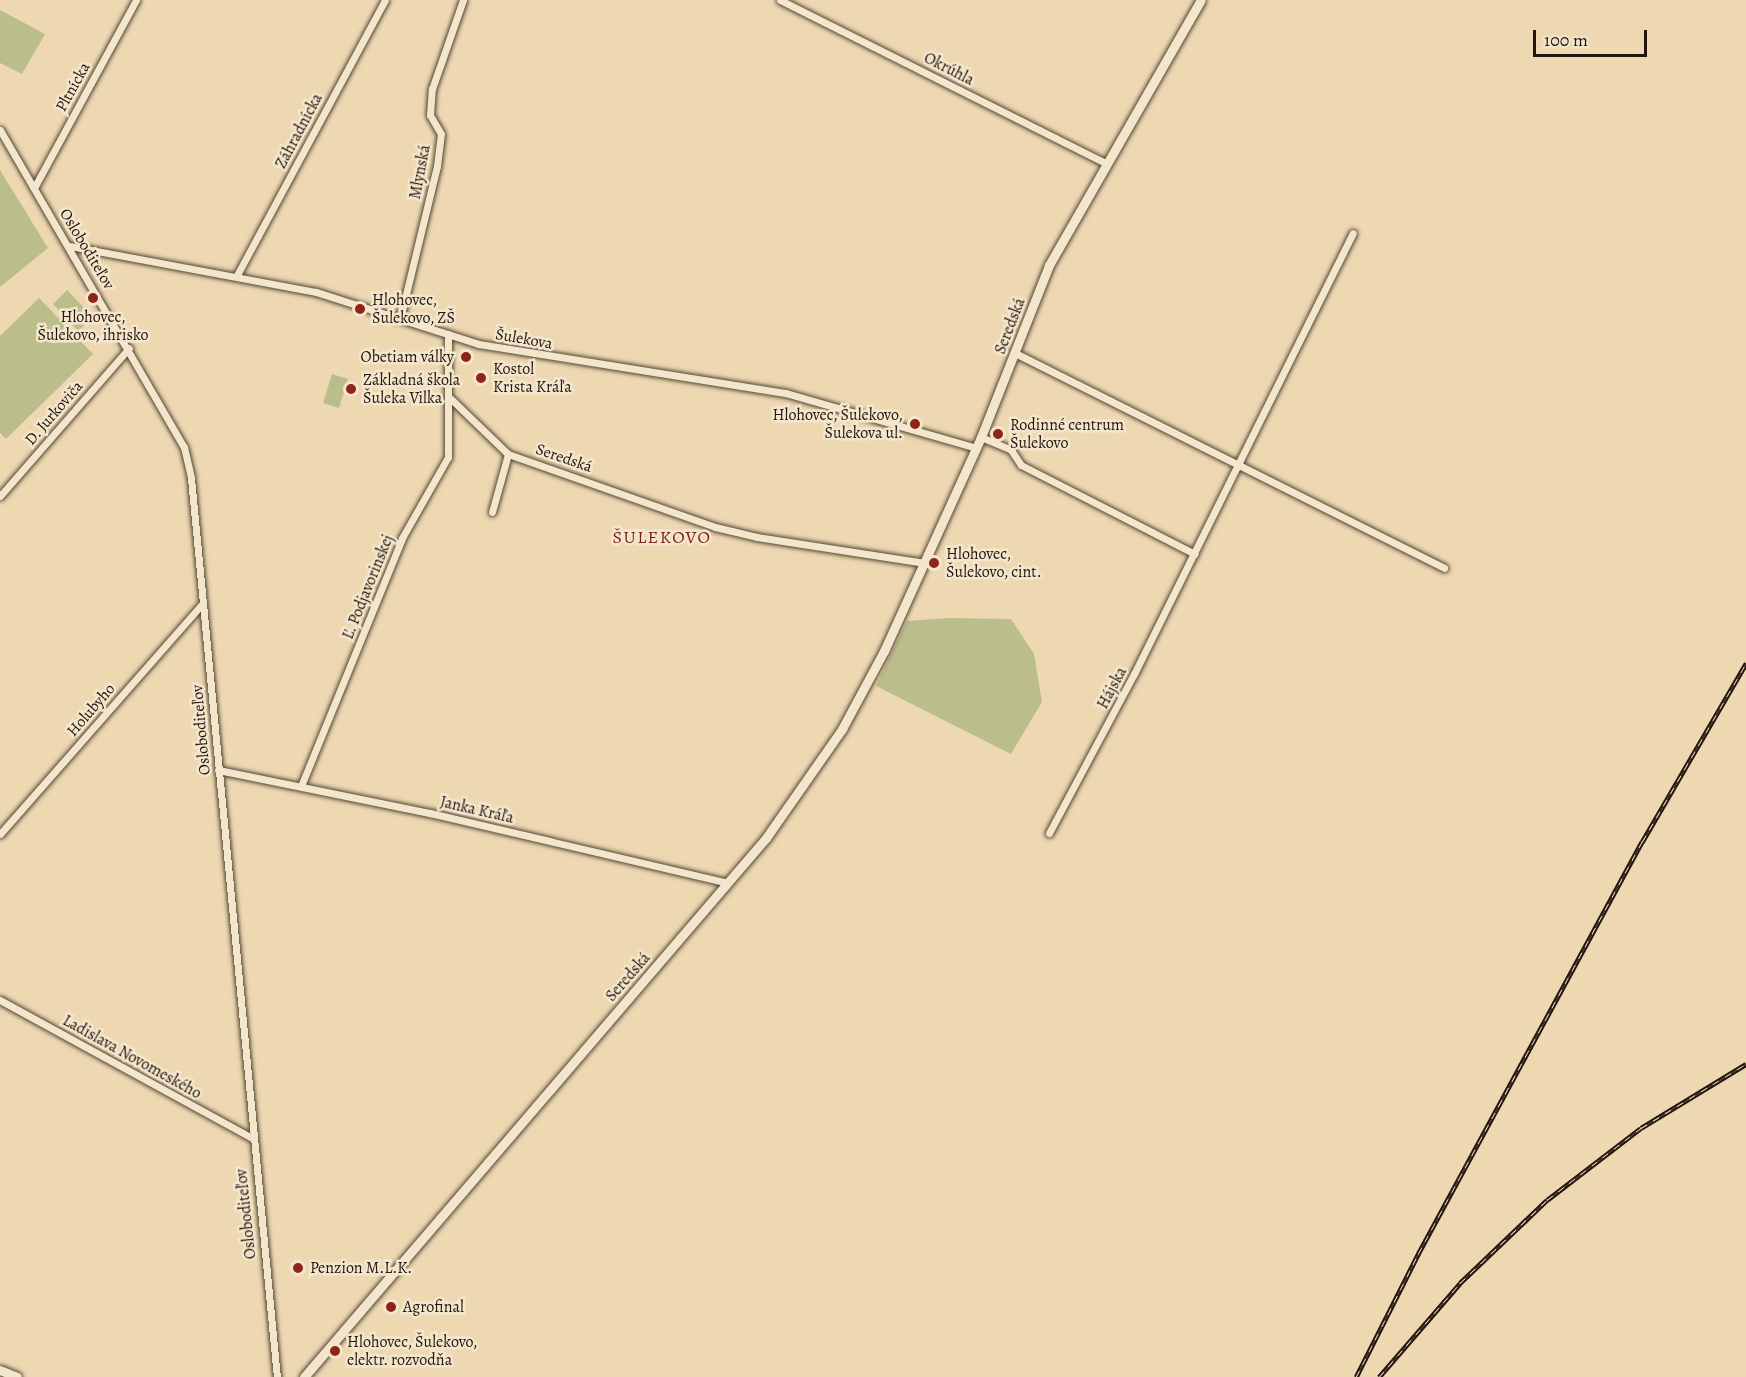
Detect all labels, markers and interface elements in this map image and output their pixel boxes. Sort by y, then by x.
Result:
scale bar [1536,18,1650,56]
text: 100 m [1544,28,1588,52]
street label: Okrúhla [921,48,977,90]
street label: Pltnícka [52,59,94,115]
street label: Záhradnícka [271,90,327,172]
street label: Mlynská [405,143,435,201]
street label: Osloboditeľov [55,205,119,293]
place label: Hlohovec, Šulekovo, ZŠ [372,290,455,328]
marker: Hlohovec, Šulekovo, ihrisko [86,291,100,305]
street label: Seredská [991,295,1029,357]
marker: Hlohovec, Šulekovo, ZŠ [353,302,367,316]
place label: Hlohovec, Šulekovo, ihrisko [37,307,149,345]
street label: Šulekova [494,325,554,353]
place label: Obetiam války [361,347,454,367]
marker: Obetiam války [459,350,473,364]
place label: Kostol Krista Kráľa [493,359,572,397]
place label: Základná škola Šuleka Vilka [363,370,460,408]
marker: Kostol Krista Kráľa [474,371,488,385]
street label: D. Jurkoviča [21,377,87,449]
marker: Základná škola Šuleka Vilka [344,382,358,396]
place label: Hlohovec, Šulekovo, Šulekova ul. [772,405,903,443]
place label: Rodinné centrum Šulekovo [1010,415,1124,453]
marker: Hlohovec, Šulekovo, Šulekova ul. [908,417,922,431]
marker: Rodinné centrum Šulekovo [991,427,1005,441]
street label: Seredská [533,439,595,477]
district label: ŠULEKOVO [613,526,711,548]
street label: Ľ. Podjavorinskej [338,532,398,642]
place label: Hlohovec, Šulekovo, cint. [946,544,1042,582]
marker: Hlohovec, Šulekovo, cint. [927,556,941,570]
street label: Hájska [1093,664,1131,712]
street label: Holubyho [63,680,119,740]
street label: Osloboditeľov [187,684,215,776]
street label: Janka Kráľa [438,792,516,828]
street label: Seredská [602,949,654,1005]
street label: Ladislava Novomeského [59,1011,205,1103]
street label: Osloboditeľov [232,1168,260,1260]
place label: Penzion M.L.K. [310,1258,412,1278]
marker: Penzion M.L.K. [291,1261,305,1275]
place label: Agrofinal [403,1297,464,1317]
marker: Agrofinal [384,1300,398,1314]
place label: Hlohovec, Šulekovo, elektr. rozvodňa [347,1332,478,1370]
marker: Hlohovec, Šulekovo, elektr. rozvodňa [328,1344,342,1358]

